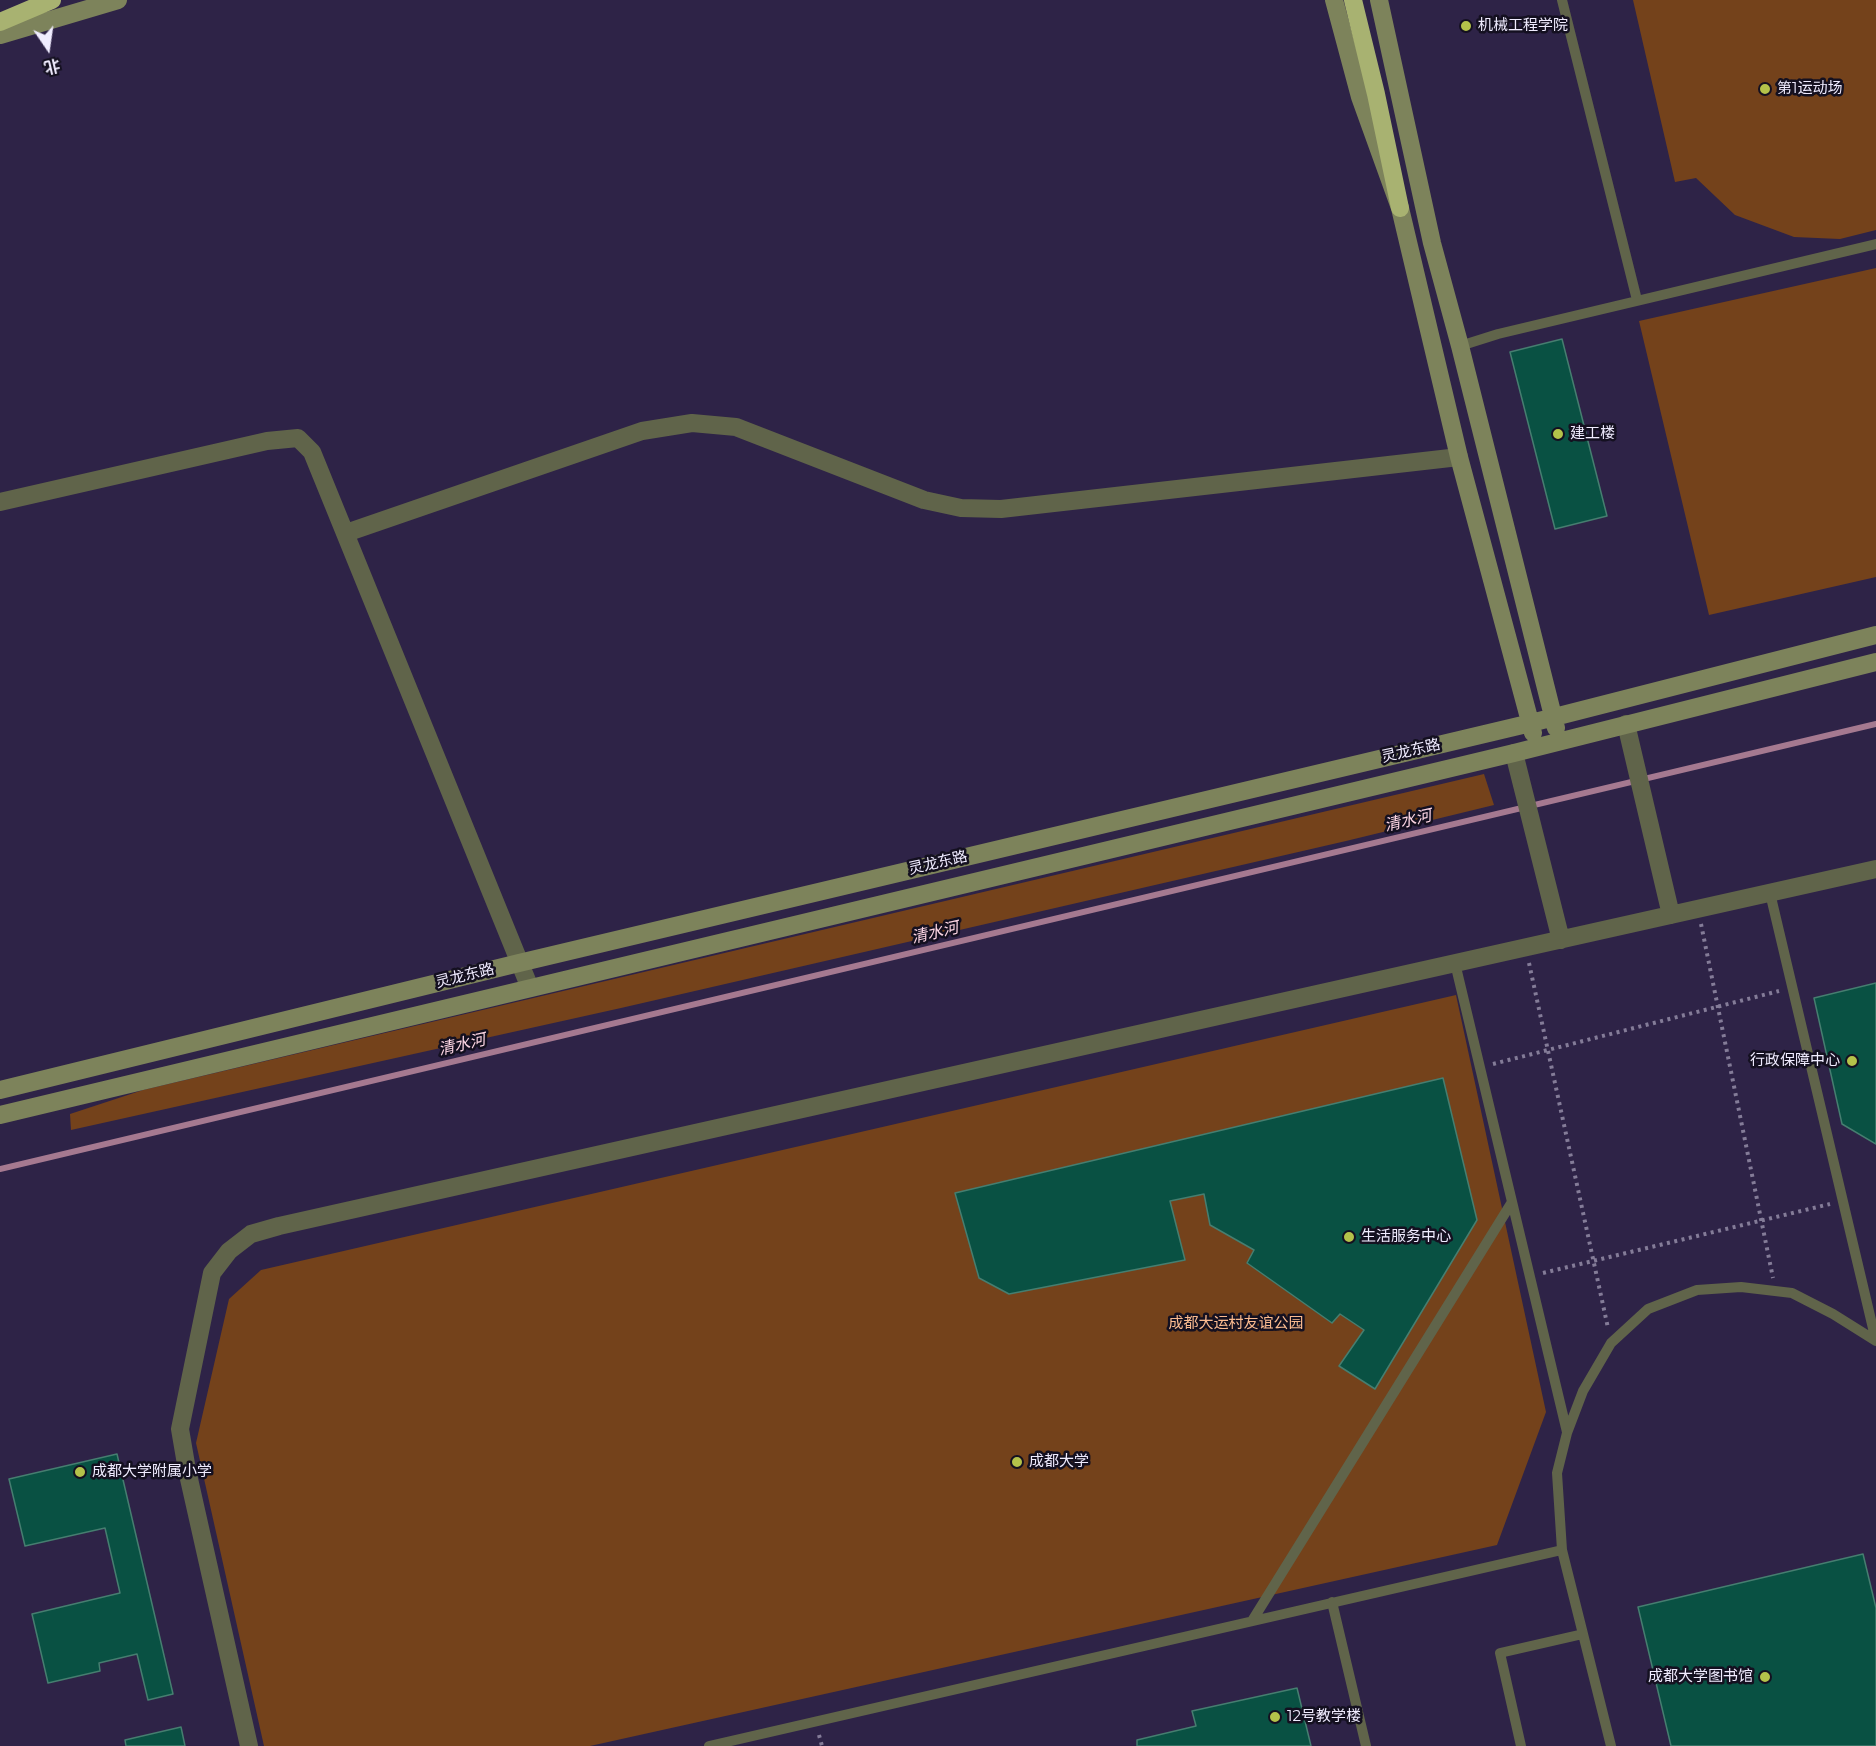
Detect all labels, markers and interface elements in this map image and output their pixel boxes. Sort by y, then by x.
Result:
place label: 机械工程学院 [1478,17,1568,35]
north arrow [18,18,78,78]
marker: 机械工程学院 [1459,19,1473,33]
text: 北 [42,55,62,77]
place label: 第1运动场 [1777,80,1842,98]
marker: 第1运动场 [1758,82,1772,96]
place label: 建工楼 [1570,425,1615,443]
marker: 建工楼 [1551,427,1565,441]
street label: 灵龙东路 [1380,735,1442,767]
water label: 清水河 [1382,806,1434,836]
street label: 灵龙东路 [907,847,969,879]
water label: 清水河 [909,918,961,948]
street label: 灵龙东路 [434,960,496,992]
water label: 清水河 [436,1030,488,1060]
place label: 行政保障中心 [1750,1052,1840,1070]
marker: 行政保障中心 [1845,1054,1859,1068]
place label: 生活服务中心 [1361,1228,1451,1246]
marker: 生活服务中心 [1342,1230,1356,1244]
park label: 成都大运村友谊公园 [1169,1315,1303,1333]
place label: 成都大学 [1029,1453,1089,1471]
marker: 成都大学 [1010,1455,1024,1469]
place label: 成都大学附属小学 [92,1463,212,1481]
marker: 成都大学附属小学 [73,1465,87,1479]
place label: 成都大学图书馆 [1648,1668,1753,1686]
marker: 成都大学图书馆 [1758,1670,1772,1684]
place label: 12号教学楼 [1287,1708,1361,1726]
marker: 12号教学楼 [1268,1710,1282,1724]

